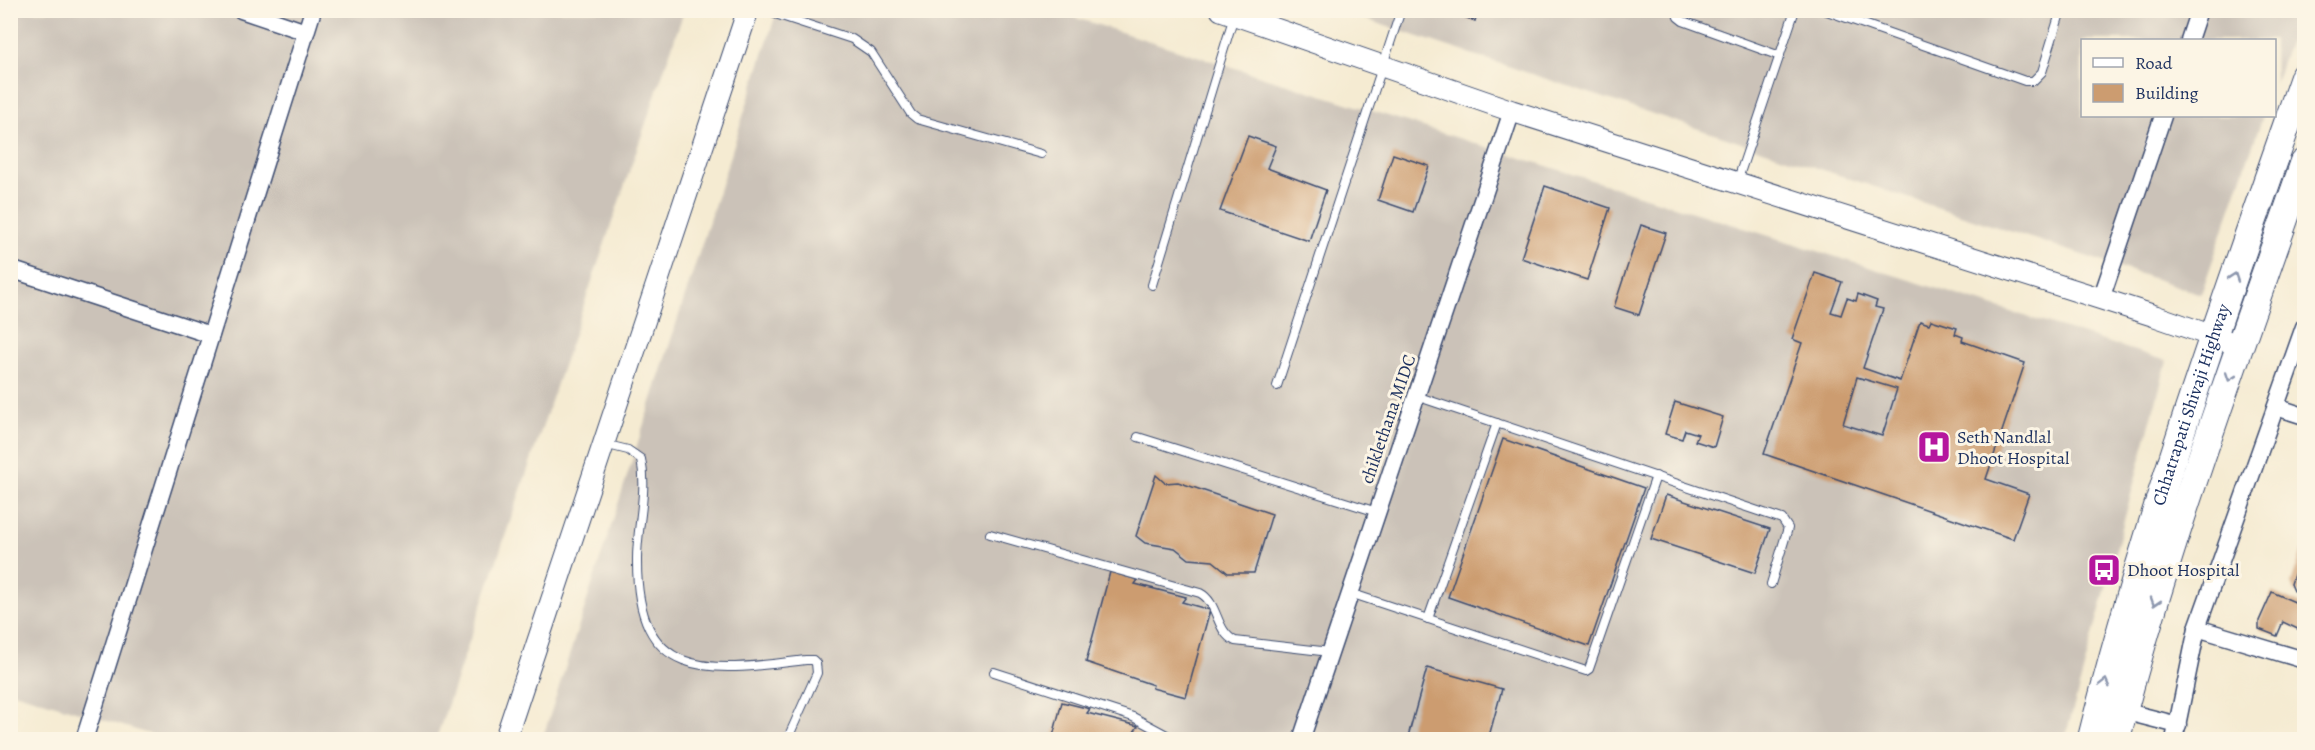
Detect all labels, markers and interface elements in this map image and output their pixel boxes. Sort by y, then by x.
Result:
legend [2081,39,2276,117]
text: Road [2135,51,2173,75]
text: Building [2135,81,2199,105]
one-way arrow [2226,272,2239,283]
street label: Chhatrapati Shivaji Highway [2146,300,2236,509]
street label: chiklethana MIDC [1355,351,1421,487]
one-way arrow [2225,371,2237,382]
place label: Seth Nandlal Dhoot Hospital [1957,425,2070,470]
hospital icon: Seth Nandlal Dhoot Hospital [1916,429,1952,465]
bus stop icon: Dhoot Hospital [2086,552,2122,588]
place label: Dhoot Hospital [2127,558,2240,582]
one-way arrow [2150,596,2162,607]
one-way arrow [2098,678,2111,688]

